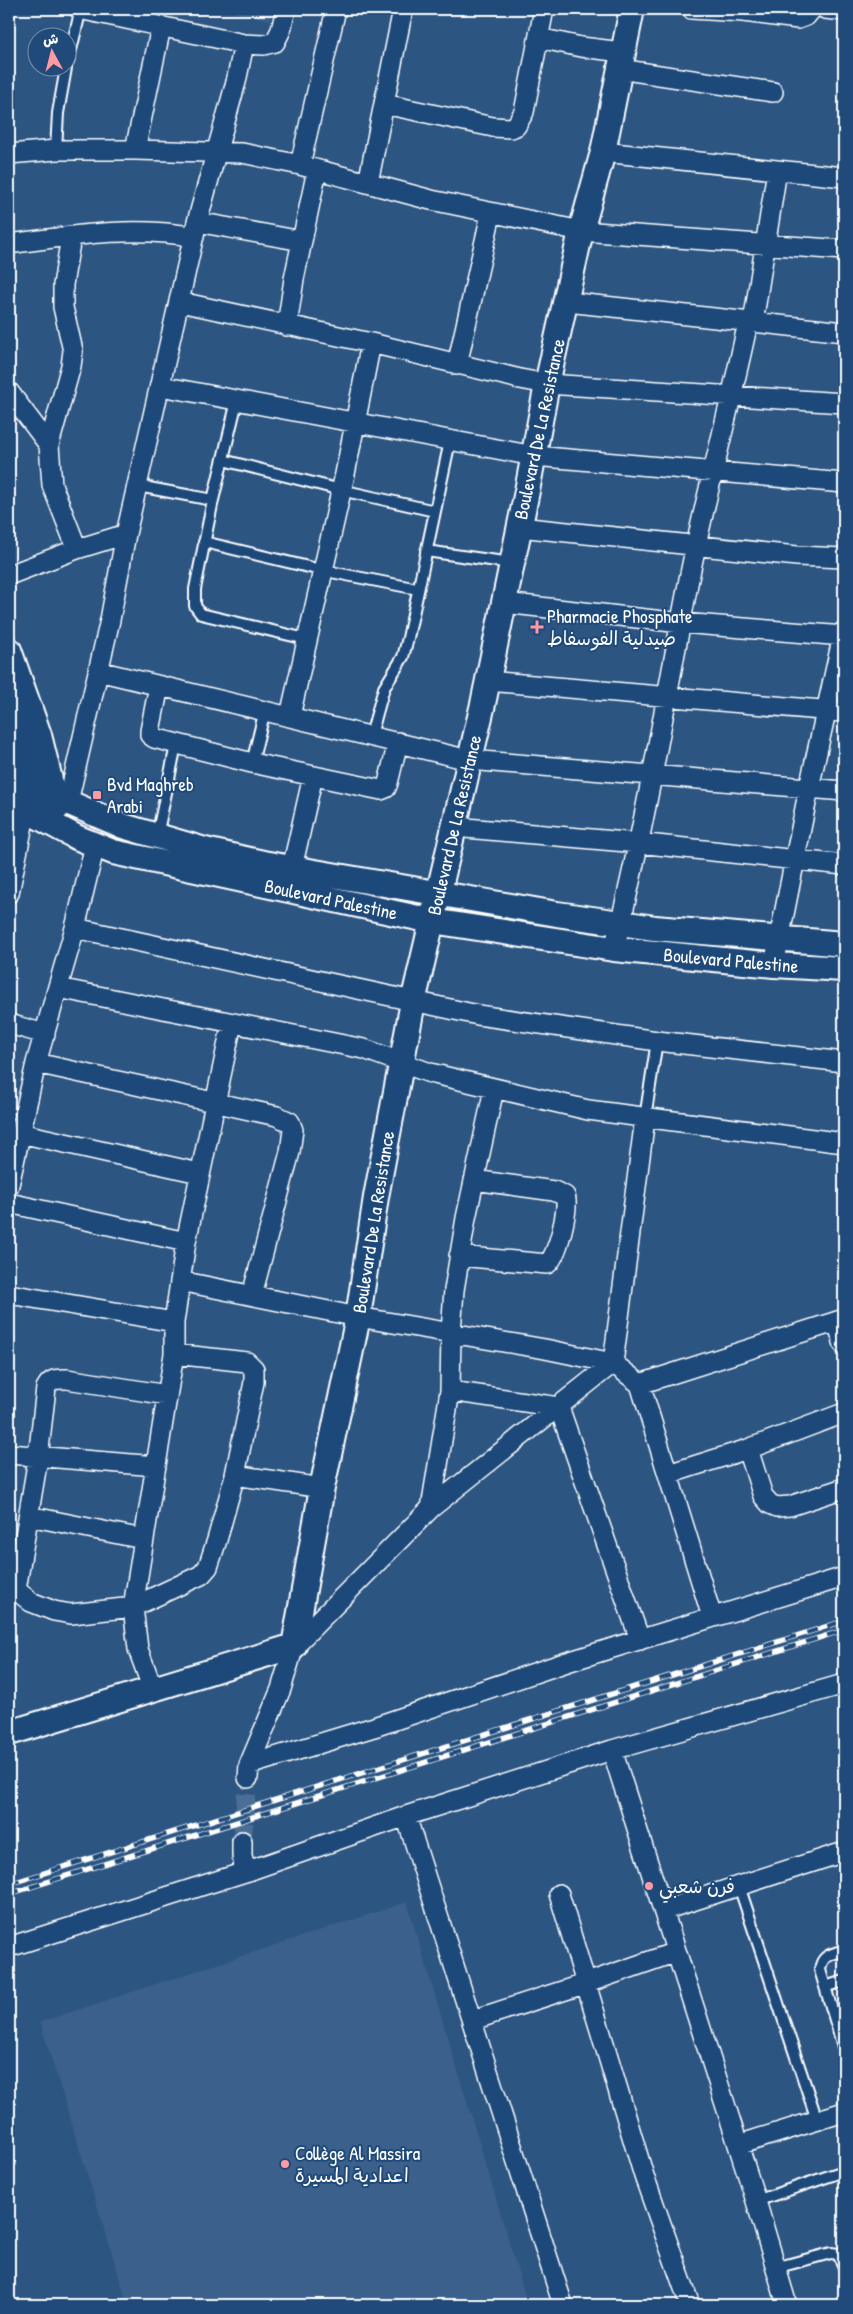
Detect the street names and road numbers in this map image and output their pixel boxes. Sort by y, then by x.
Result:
street label: Boulevard De La Resistance [507,336,571,522]
street label: Boulevard De La Resistance [421,732,487,918]
street label: Boulevard Palestine [262,872,400,926]
street label: Boulevard Palestine [663,941,800,979]
street label: Boulevard De La Resistance [346,1129,400,1315]

